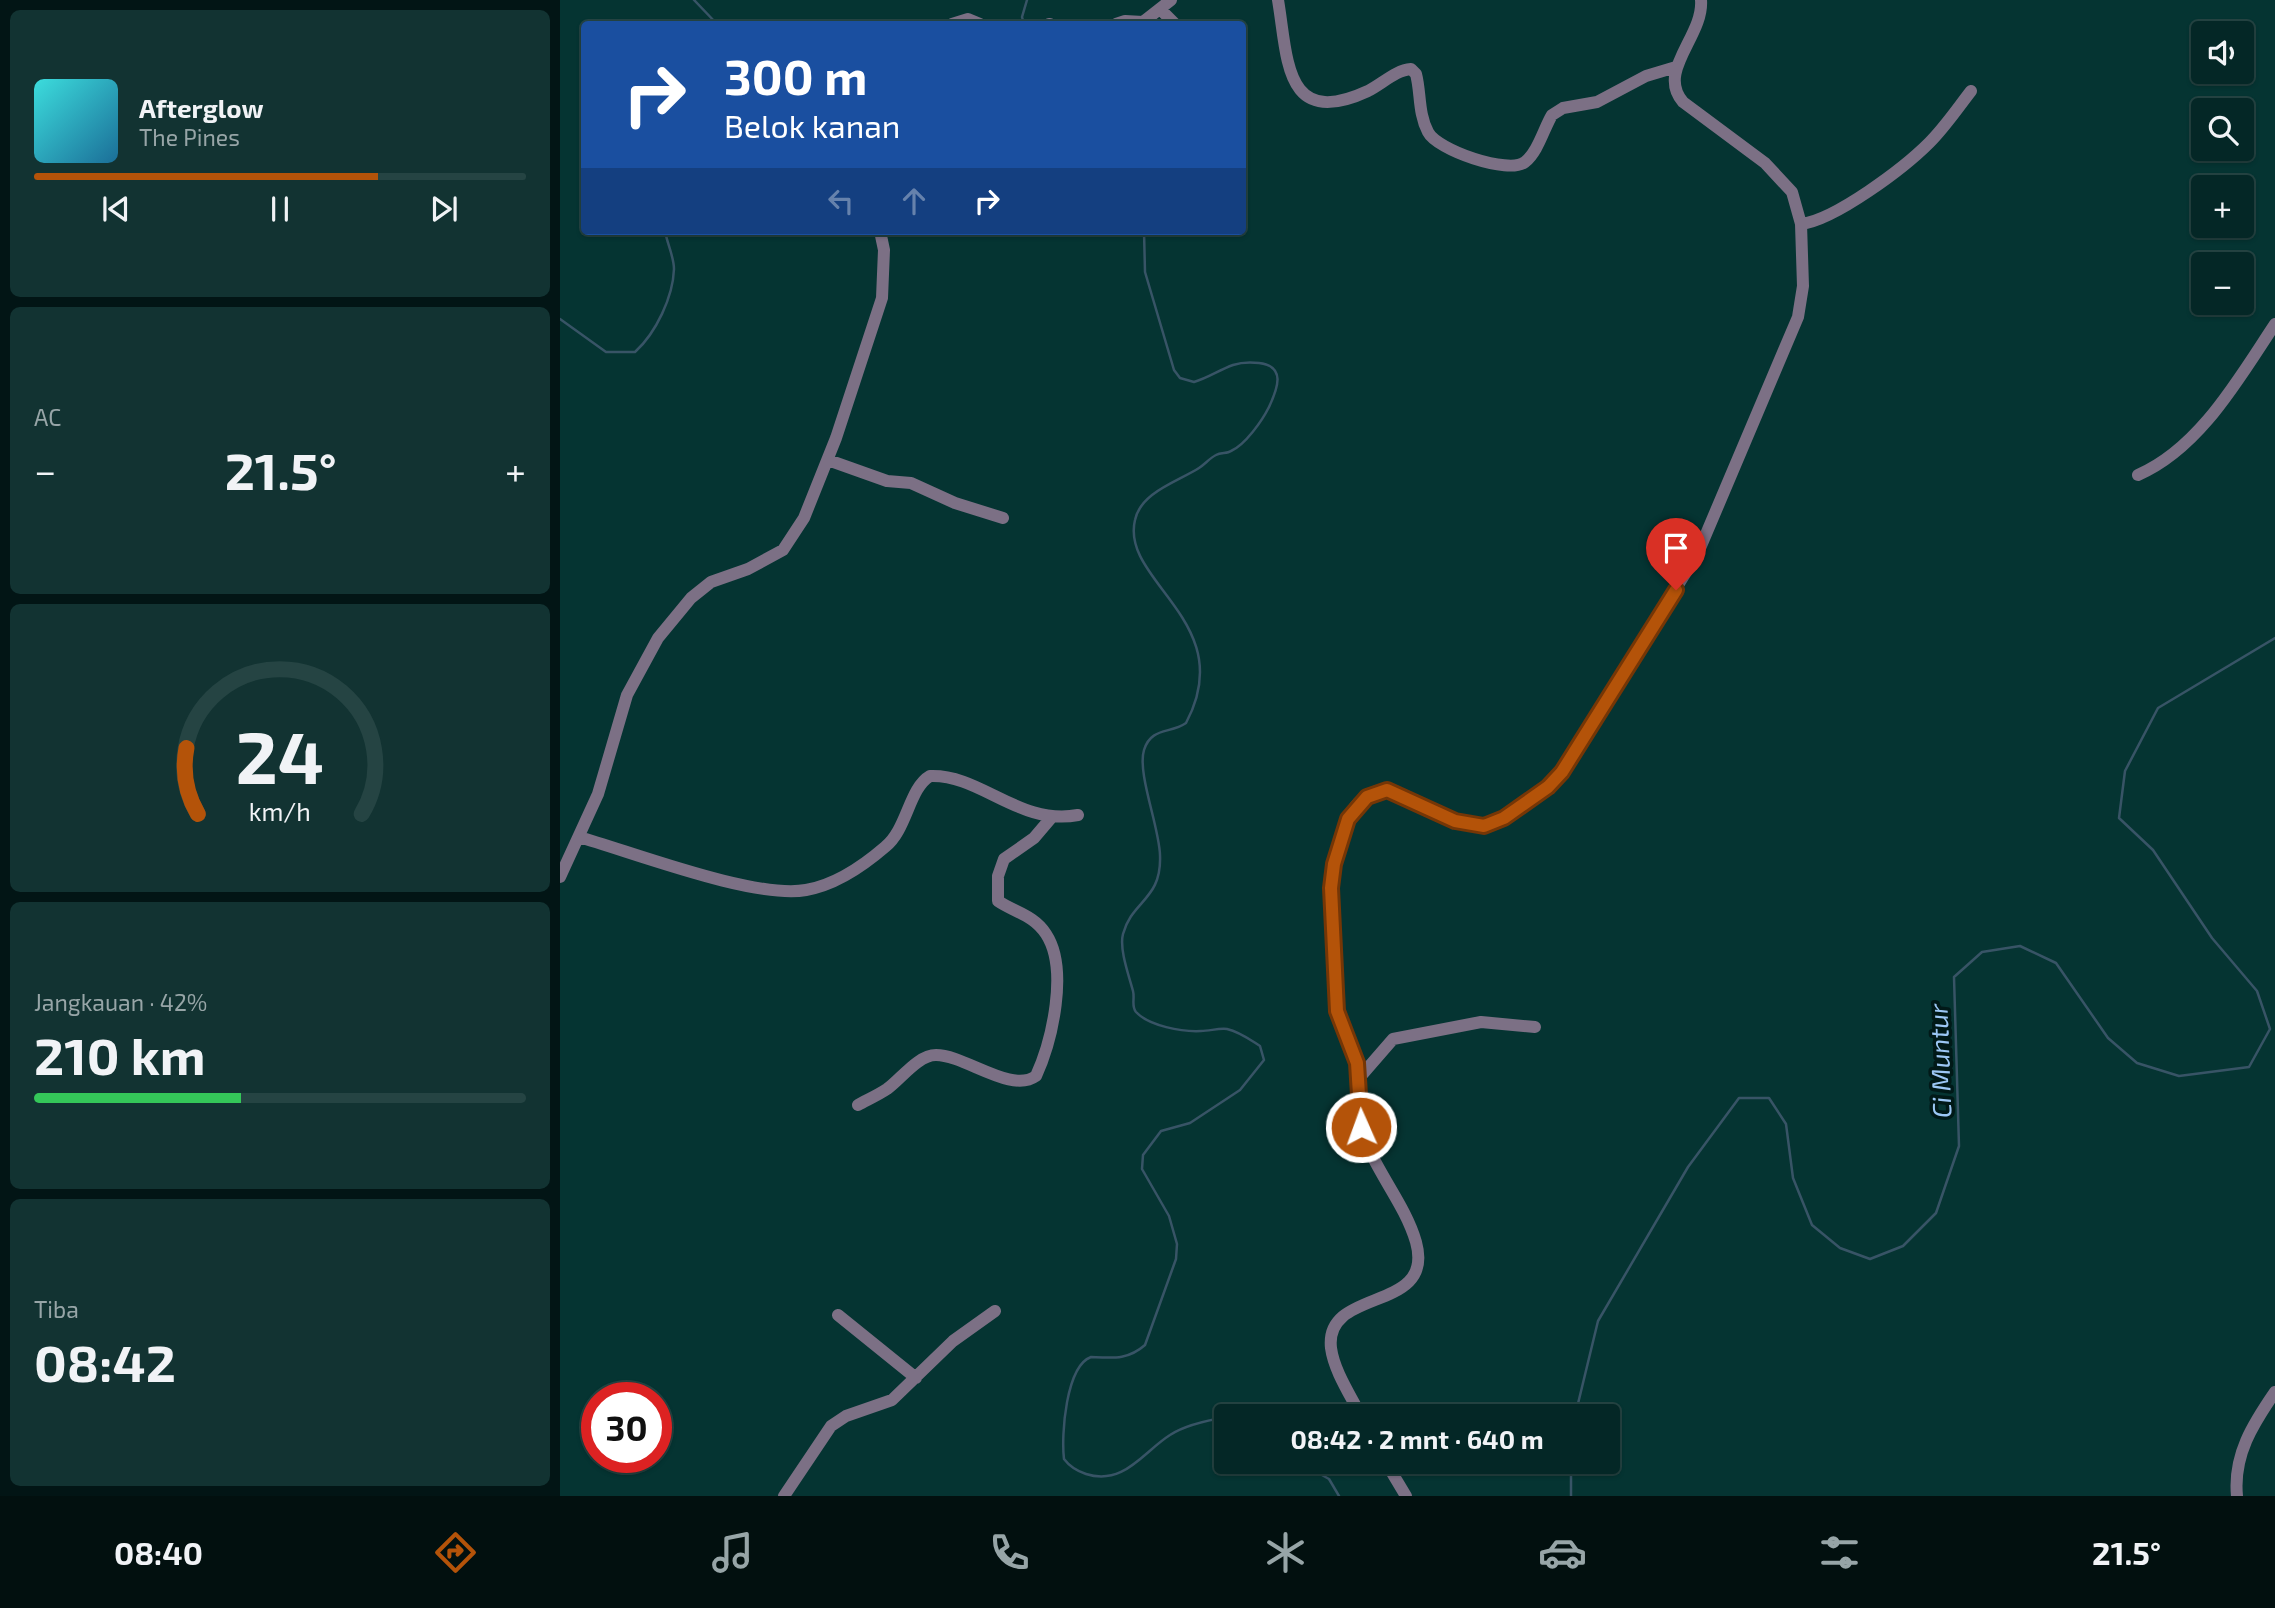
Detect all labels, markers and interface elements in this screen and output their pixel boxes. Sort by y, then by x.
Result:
map controls [2191,21,2254,315]
button: sound [2191,21,2254,84]
text: 300 m [724,46,867,105]
icon: right [609,49,700,140]
text: Afterglow [139,92,264,123]
button: search [2191,98,2254,161]
text: Belok kanan [724,106,900,144]
text: The Pines [139,123,240,151]
button: + [2191,175,2254,238]
icon: left [822,182,860,220]
icon: ahead [895,182,933,220]
icon: right [968,182,1006,220]
icon: previous [97,190,135,228]
icon: pause [261,190,299,228]
icon: next [425,190,463,228]
button: − [2191,252,2254,315]
text: AC [34,403,61,431]
text: 21.5° [225,438,337,500]
text: − [34,447,56,493]
text: + [505,447,526,493]
pin [1646,518,1706,590]
icon: arrive [1657,529,1695,567]
text: 24 [236,711,324,799]
text: km/h [249,796,311,826]
text: Jangkauan · 42% [34,988,207,1016]
water label: Ci Muntur [1921,1003,1956,1119]
text: 210 km [34,1023,206,1085]
position arrow [1324,1090,1398,1164]
text: Tiba [34,1295,79,1323]
text: 08:42 [34,1330,176,1392]
speed limit sign: 30 [581,1382,672,1473]
text: 08:42 · 2 mnt · 640 m [1290,1423,1544,1454]
icon: directions [431,1528,480,1577]
icon: music [708,1528,757,1577]
icon: phone [985,1528,1034,1577]
icon: climate [1261,1528,1310,1577]
icon: car [1538,1528,1587,1577]
icon: filters [1815,1528,1864,1577]
text: 08:40 [114,1533,203,1571]
text: 21.5° [2092,1533,2161,1571]

